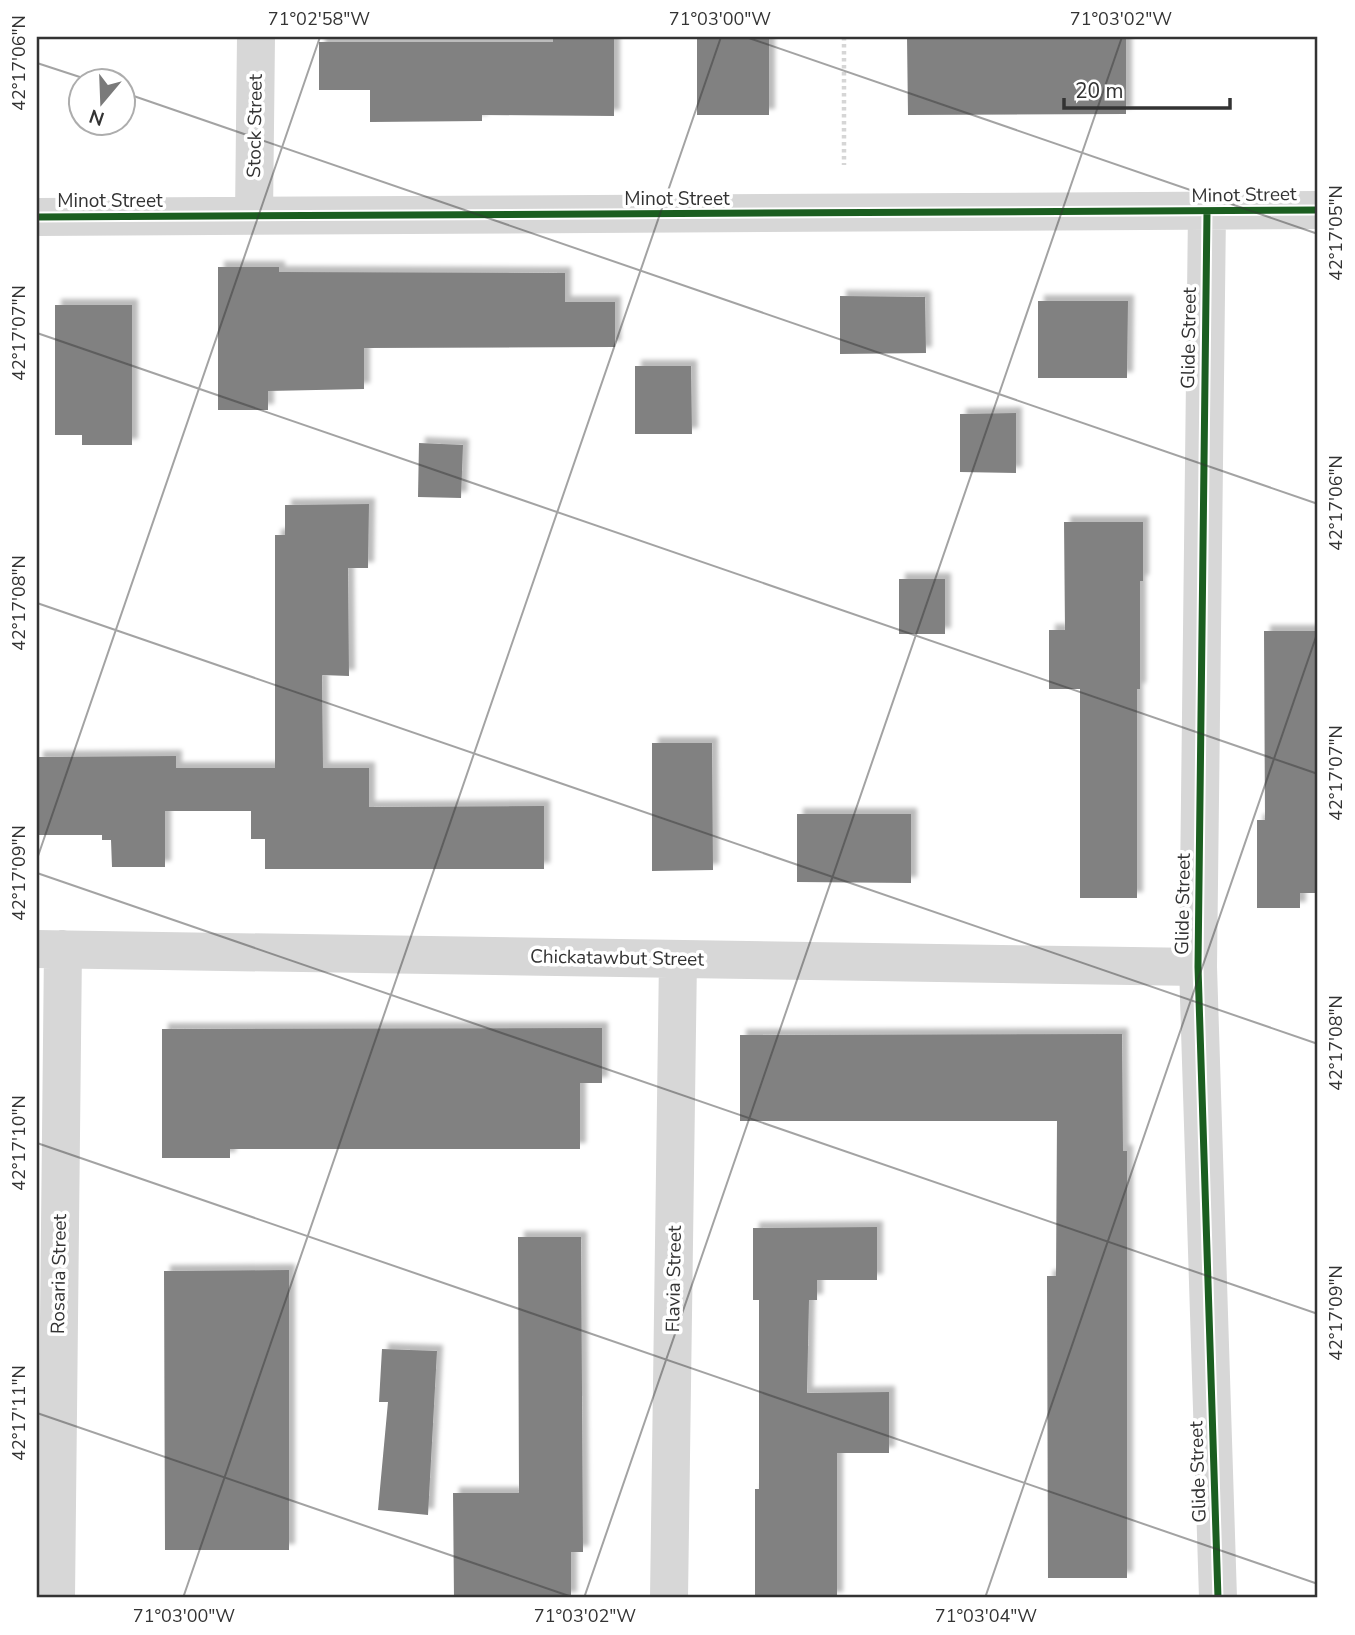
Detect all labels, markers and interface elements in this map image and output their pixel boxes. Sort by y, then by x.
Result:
text: 71°02'58"W [268,7,370,31]
text: 71°03'00"W [669,7,771,31]
text: 71°03'02"W [1070,7,1172,31]
text: 42°17'06"N [7,15,31,111]
north arrow [66,66,136,136]
scale bar [1064,66,1231,110]
street label: Stock Street [241,74,269,178]
text: 20 m [1075,77,1124,105]
text: N [86,103,108,132]
street label: Minot Street [1191,181,1297,209]
text: 42°17'05"N [1324,185,1348,281]
street label: Minot Street [624,186,730,212]
street label: Minot Street [57,188,163,214]
text: 42°17'07"N [7,285,31,381]
street label: Glide Street [1175,287,1203,389]
text: 42°17'06"N [1324,455,1348,551]
text: 42°17'08"N [7,555,31,651]
text: 42°17'07"N [1324,725,1348,821]
text: 42°17'09"N [7,825,31,921]
street label: Glide Street [1169,853,1197,955]
street label: Chickatawbut Street [530,943,705,973]
text: 42°17'08"N [1324,995,1348,1091]
text: 42°17'10"N [7,1095,31,1191]
street label: Rosaria Street [45,1213,73,1334]
street label: Flavia Street [660,1225,688,1333]
text: 42°17'09"N [1324,1265,1348,1361]
text: 42°17'11"N [7,1365,31,1461]
street label: Glide Street [1183,1420,1213,1523]
text: 71°03'00"W [133,1604,235,1628]
text: 71°03'02"W [534,1604,636,1628]
text: 71°03'04"W [935,1604,1037,1628]

